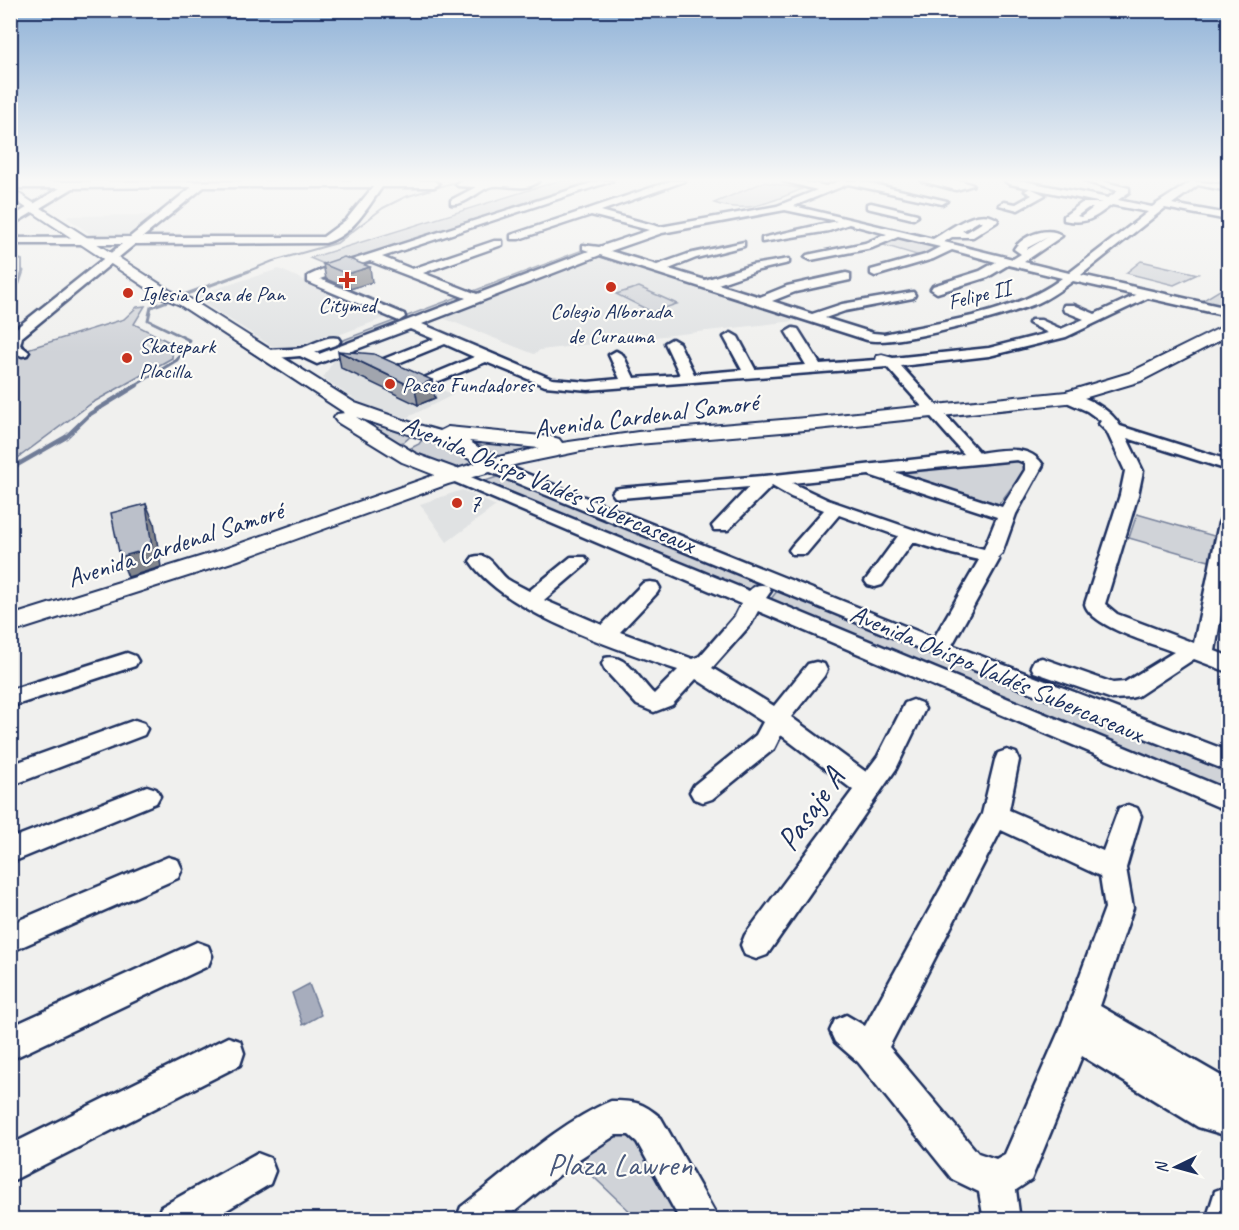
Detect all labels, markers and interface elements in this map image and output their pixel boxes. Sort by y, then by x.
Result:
marker: Citymed [338,271,356,289]
street label: Felipe II [945,273,1018,316]
place label: Iglesia Casa de Pan [140,280,286,308]
marker: Colegio Alborada de Curauma [604,280,618,294]
marker: Iglesia Casa de Pan [121,286,135,300]
place label: Citymed [318,291,379,319]
place label: Colegio Alborada de Curauma [550,297,673,350]
place label: Skatepark Placilla [139,332,217,385]
marker: Skatepark Placilla [120,351,134,365]
place label: Paseo Fundadores [402,371,536,399]
marker: Paseo Fundadores [383,377,397,391]
street label: Avenida Cardenal Samoré [532,385,763,446]
street label: Avenida Obispo Valdés Subercaseaux [397,408,702,562]
place label: 7 [469,487,482,520]
street label: Avenida Cardenal Samoré [63,493,291,595]
marker: 7 [450,496,464,510]
street label: Avenida Obispo Valdés Subercaseaux [845,597,1150,751]
street label: Pasaje A [767,758,855,859]
north arrow [1146,1137,1206,1197]
park label: Plaza Lawren [548,1144,693,1185]
text: N [1151,1159,1172,1174]

